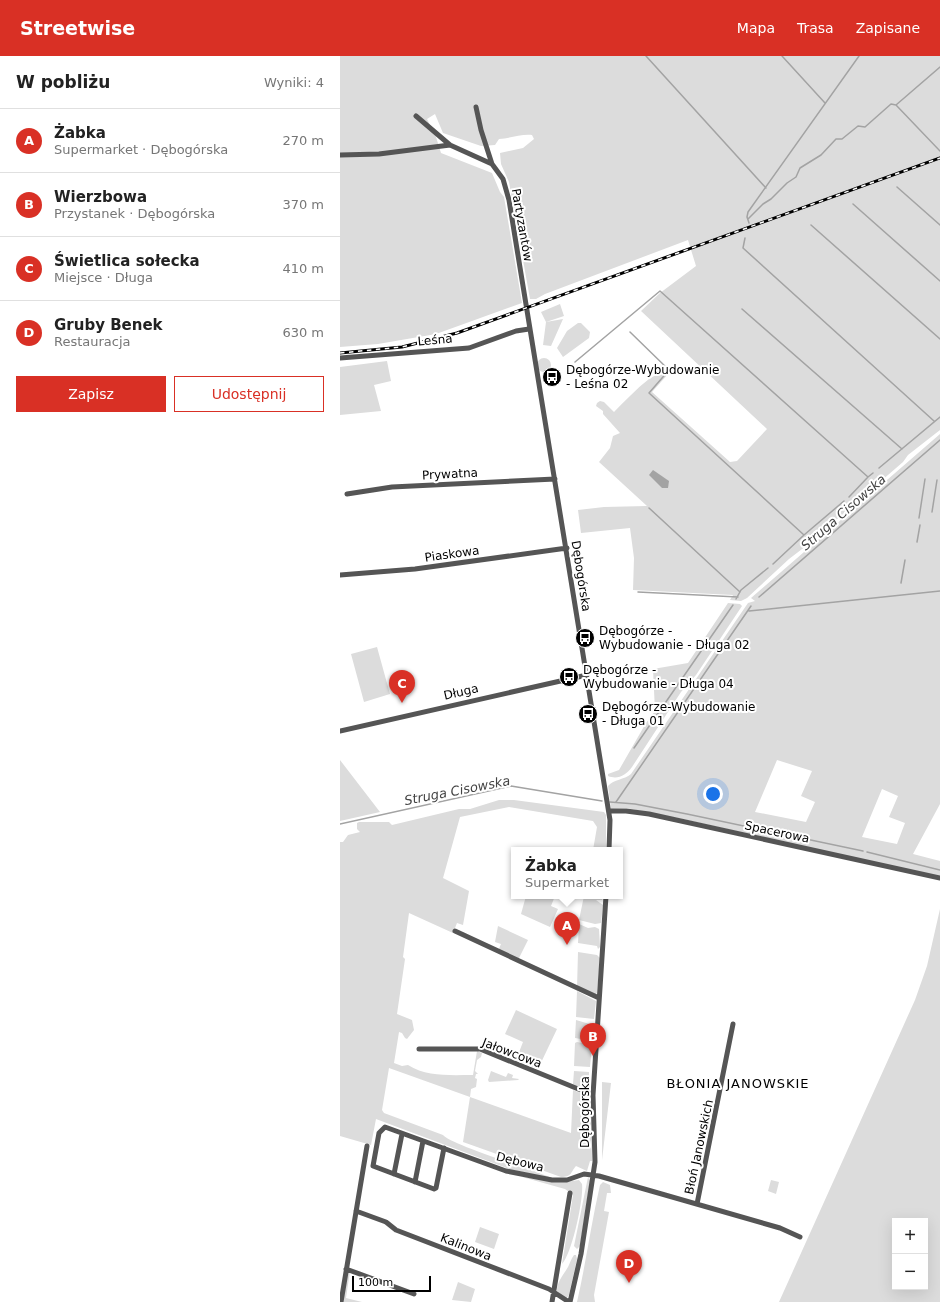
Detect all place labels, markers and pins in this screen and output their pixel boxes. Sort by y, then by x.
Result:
place label: Dębogórze-Wybudowanie - Leśna 02 [566,363,719,391]
bus stop icon: Dębogórze-Wybudowanie - Leśna 02 [541,366,563,388]
place label: Dębogórze - Wybudowanie - Długa 02 [599,624,750,652]
bus stop icon: Dębogórze - Wybudowanie - Długa 02 [574,627,596,649]
place label: Dębogórze - Wybudowanie - Długa 04 [583,663,734,691]
bus stop icon: Dębogórze - Wybudowanie - Długa 04 [558,666,580,688]
pin: C [389,670,415,703]
place label: Dębogórze-Wybudowanie - Długa 01 [602,700,755,728]
bus stop icon: Dębogórze-Wybudowanie - Długa 01 [577,703,599,725]
pin: A [554,912,580,945]
pin: B [580,1023,606,1056]
pin: D [616,1250,642,1283]

